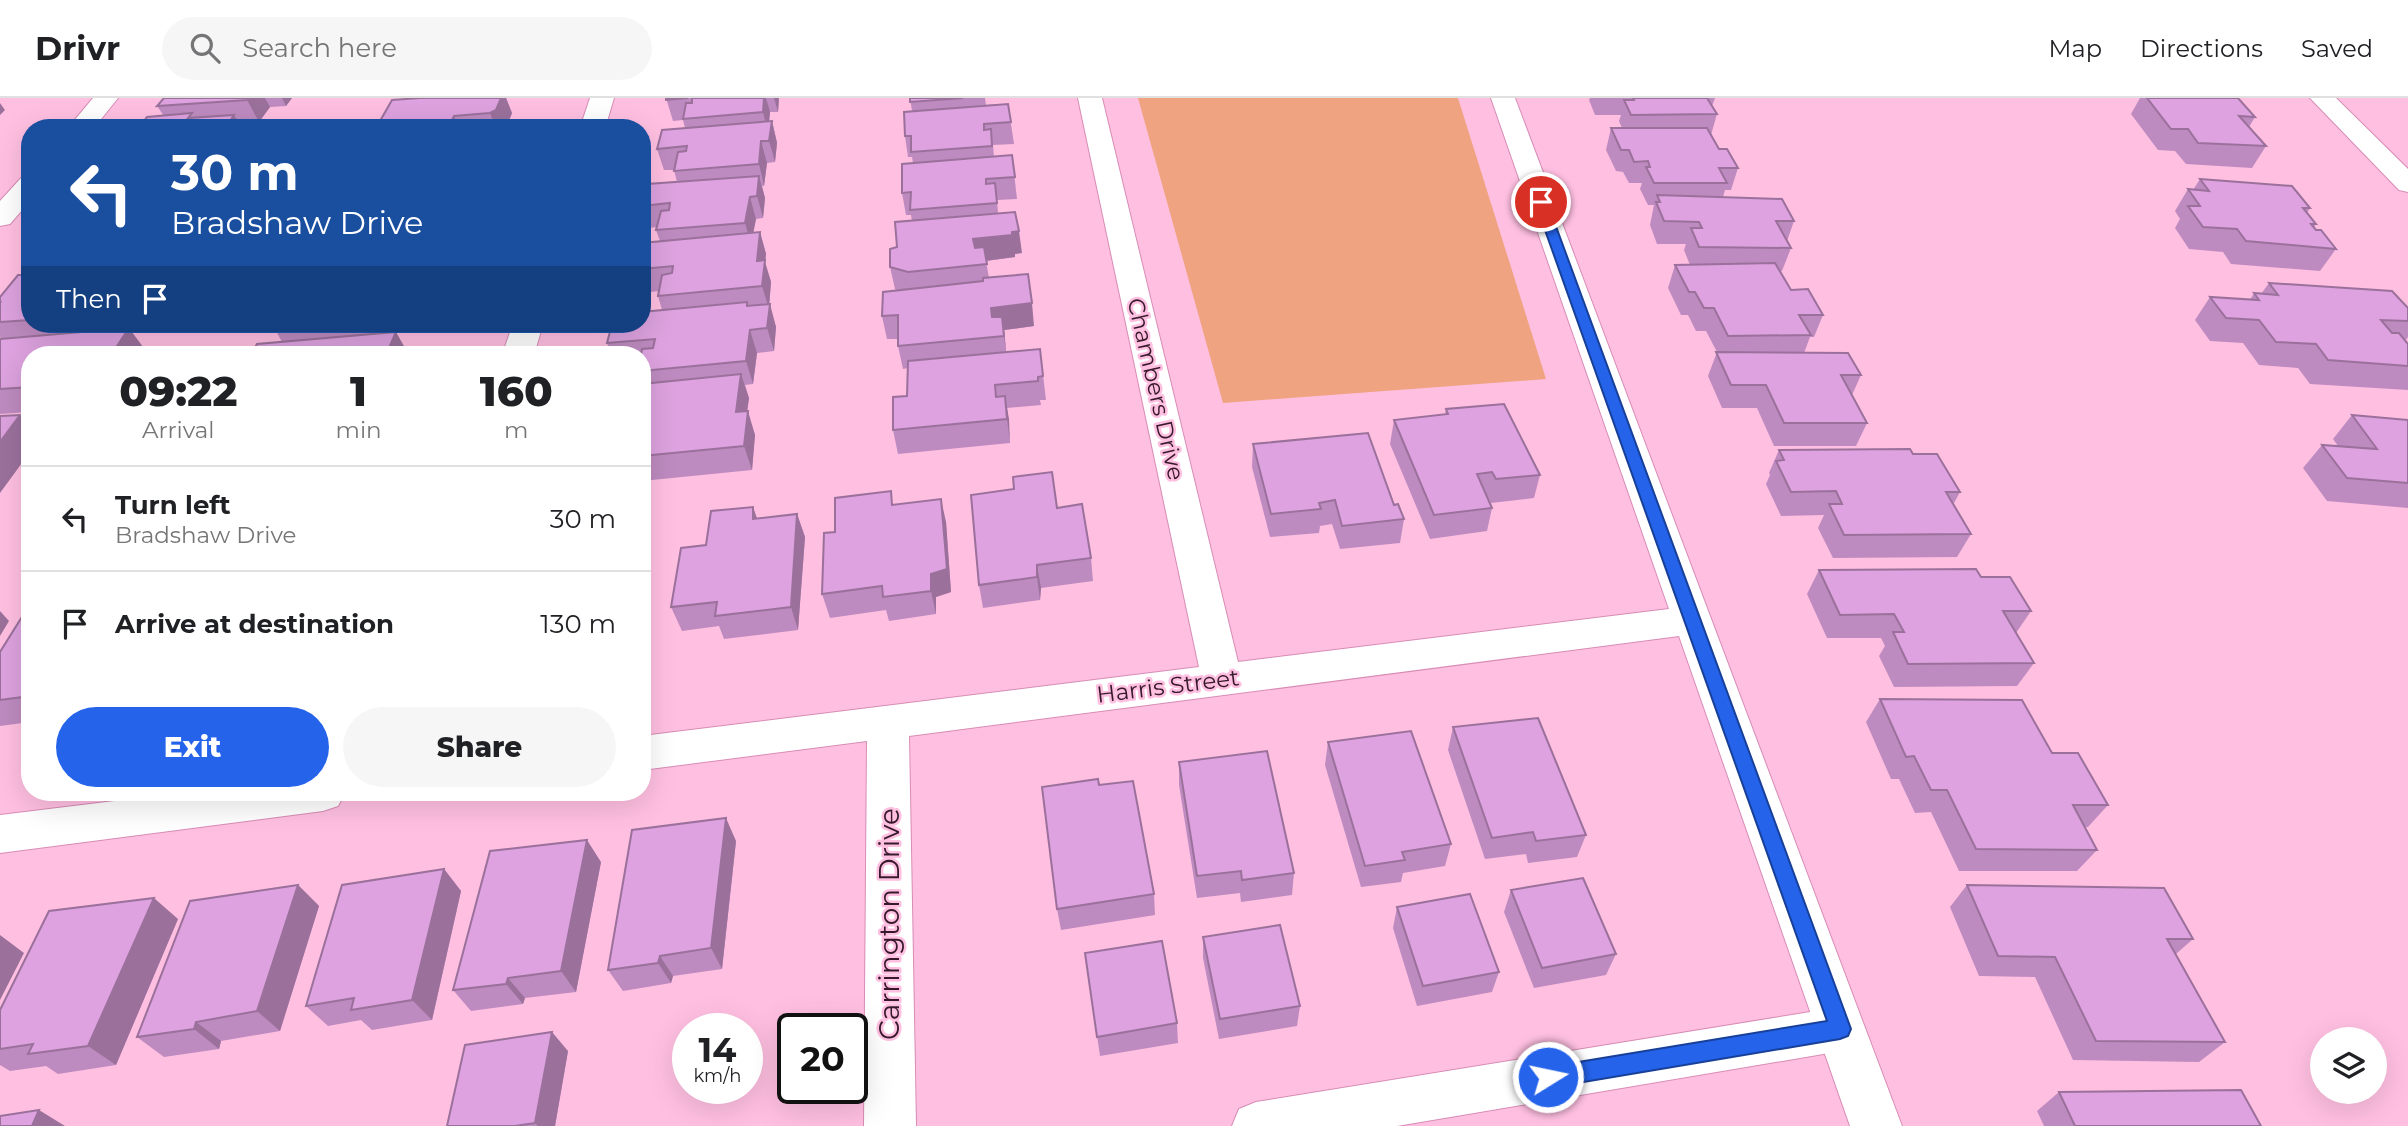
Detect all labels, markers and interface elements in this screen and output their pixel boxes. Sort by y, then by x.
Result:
search box [162,17,652,80]
text: Drivr [35,28,120,68]
icon: search [186,29,224,67]
text: Search here [242,32,397,64]
text: Map [2049,34,2102,63]
text: Directions [2140,34,2263,63]
text: Saved [2301,34,2373,63]
text: 30 m [171,143,299,202]
icon: left [56,147,147,238]
pin [1511,172,1571,232]
icon: arrive [1522,183,1560,221]
text: Bradshaw Drive [171,203,423,242]
icon: arrive [136,280,174,318]
text: Then [56,283,122,315]
street label: Chambers Drive [1121,295,1191,483]
text: 09:22 [119,365,237,417]
text: 1 [350,365,367,417]
text: 160 [480,365,553,417]
text: Arrival [142,416,215,444]
text: min [336,416,382,444]
text: m [504,416,529,444]
text: Turn left [115,489,231,521]
icon: left [56,500,94,538]
text: 30 m [550,503,616,535]
text: Bradshaw Drive [115,521,296,549]
icon: arrive [56,605,94,643]
text: Arrive at destination [115,608,394,640]
text: 130 m [540,608,616,640]
street label: Harris Street [1095,663,1241,709]
button: Exit [56,707,329,787]
button: Share [343,707,616,787]
street label: Carrington Drive [872,808,906,1040]
speed limit sign: 20 [777,1013,868,1104]
map controls [2310,1027,2387,1104]
button: layers [2310,1027,2387,1104]
text: 14 [699,1028,736,1071]
position arrow [1511,1040,1585,1114]
text: km/h [693,1065,742,1087]

